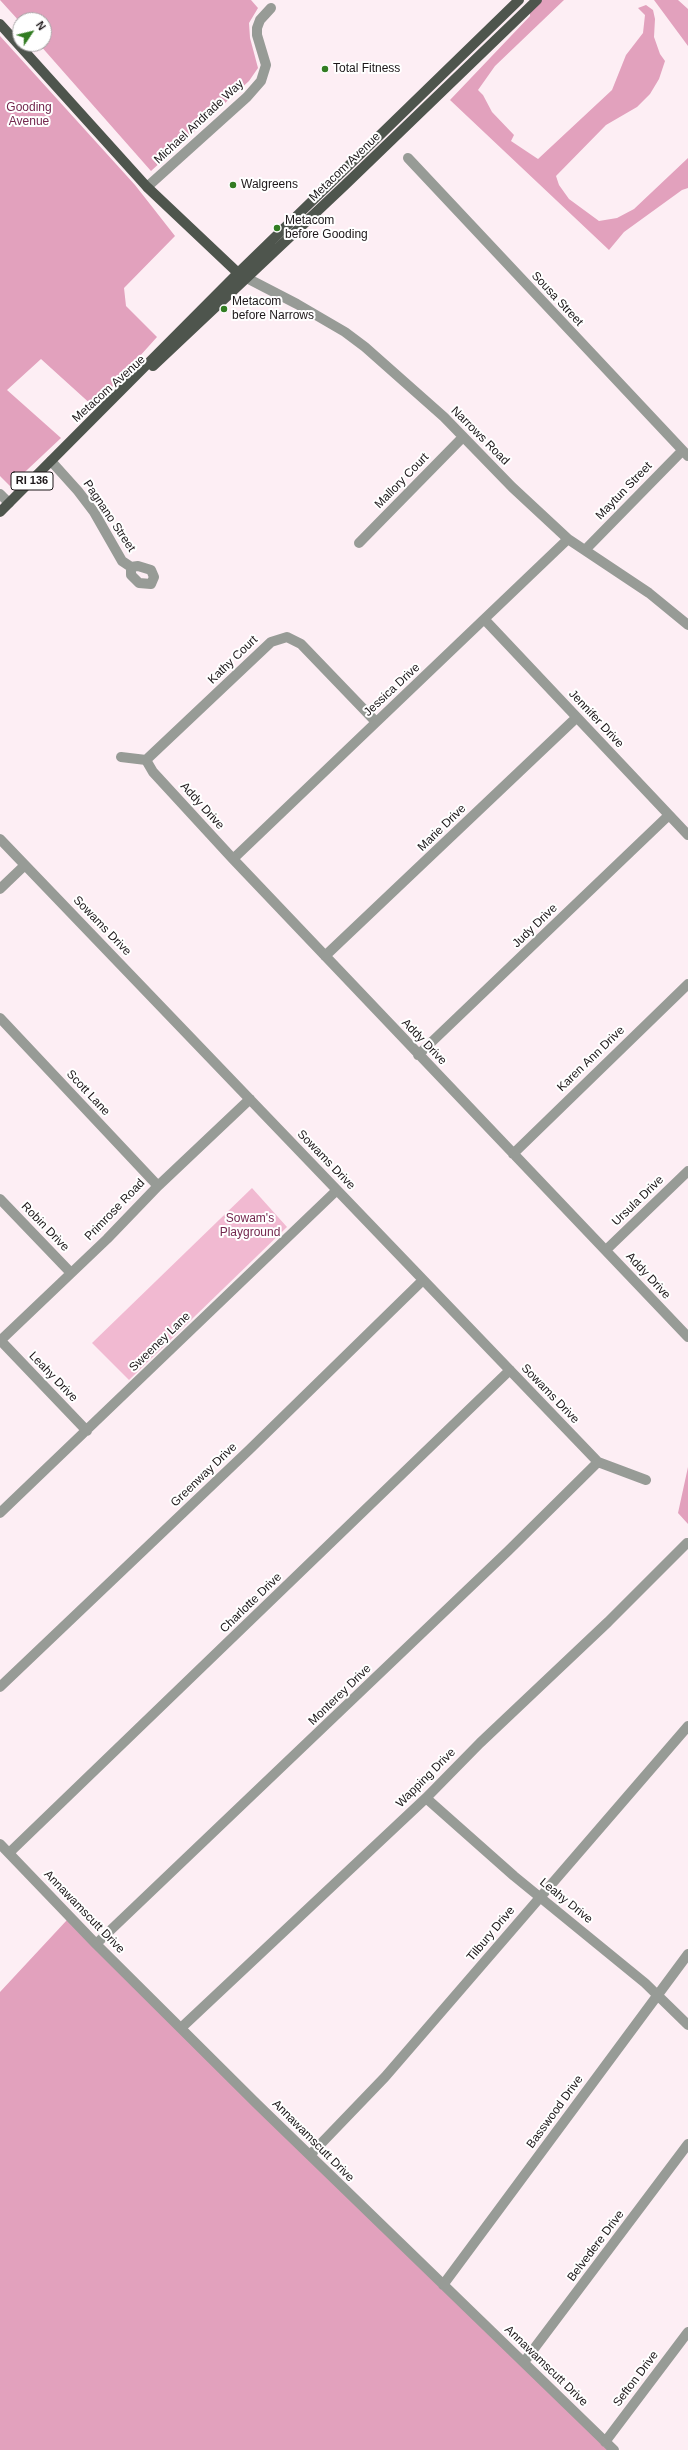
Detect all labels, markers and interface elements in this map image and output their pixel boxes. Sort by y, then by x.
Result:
north arrow [12,12,52,52]
text: N [34,19,48,32]
place label: Total Fitness [333,62,400,76]
marker: Total Fitness [320,64,330,74]
street label: Michael Andrade Way [151,77,247,167]
park label: Gooding Avenue [6,101,52,129]
street label: Metacom Avenue [306,129,384,205]
place label: Walgreens [241,178,298,192]
marker: Walgreens [228,180,238,190]
place label: Metacom before Gooding [285,214,368,242]
marker: Metacom before Gooding [272,223,282,233]
street label: Sousa Street [528,269,586,329]
place label: Metacom before Narrows [232,295,314,323]
marker: Metacom before Narrows [219,304,229,314]
street label: Metacom Avenue [70,352,148,426]
street label: Narrows Road [448,404,512,468]
street label: Mallory Court [372,450,432,512]
street label: Maytun Street [593,459,655,523]
road number: RI 136 [11,472,53,490]
street label: Pagnano Street [80,477,138,555]
street label: Kathy Court [205,633,261,687]
street label: Jessica Drive [361,660,423,720]
street label: Jennifer Drive [565,687,627,751]
street label: Addy Drive [177,779,227,833]
street label: Marie Drive [415,802,469,854]
street label: Sowams Drive [70,893,134,959]
street label: Judy Drive [510,901,560,951]
street label: Addy Drive [398,1016,450,1068]
street label: Karen Ann Drive [554,1023,628,1095]
street label: Scott Lane [63,1067,113,1119]
street label: Sowams Drive [294,1127,358,1193]
street label: Ursula Drive [609,1173,667,1229]
street label: Primrose Road [82,1176,148,1244]
street label: Robin Drive [18,1199,72,1255]
park label: Sowam's Playground [220,1212,280,1240]
street label: Addy Drive [623,1250,673,1302]
street label: Sweeney Lane [126,1309,194,1375]
street label: Leahy Drive [26,1349,80,1405]
street label: Sowams Drive [518,1361,582,1427]
street label: Greenway Drive [168,1440,240,1510]
street label: Charlotte Drive [217,1570,285,1636]
street label: Monterey Drive [306,1662,374,1728]
street label: Wapping Drive [393,1745,459,1811]
street label: Annawamscutt Drive [41,1867,127,1957]
street label: Leahy Drive [537,1875,595,1927]
street label: Tilbury Drive [464,1904,518,1964]
street label: Basswood Drive [524,2073,586,2151]
street label: Annawamscutt Drive [269,2097,357,2185]
street label: Belvedere Drive [565,2208,627,2284]
street label: Annawamscutt Drive [501,2323,591,2409]
street label: Sefton Drive [610,2348,662,2410]

